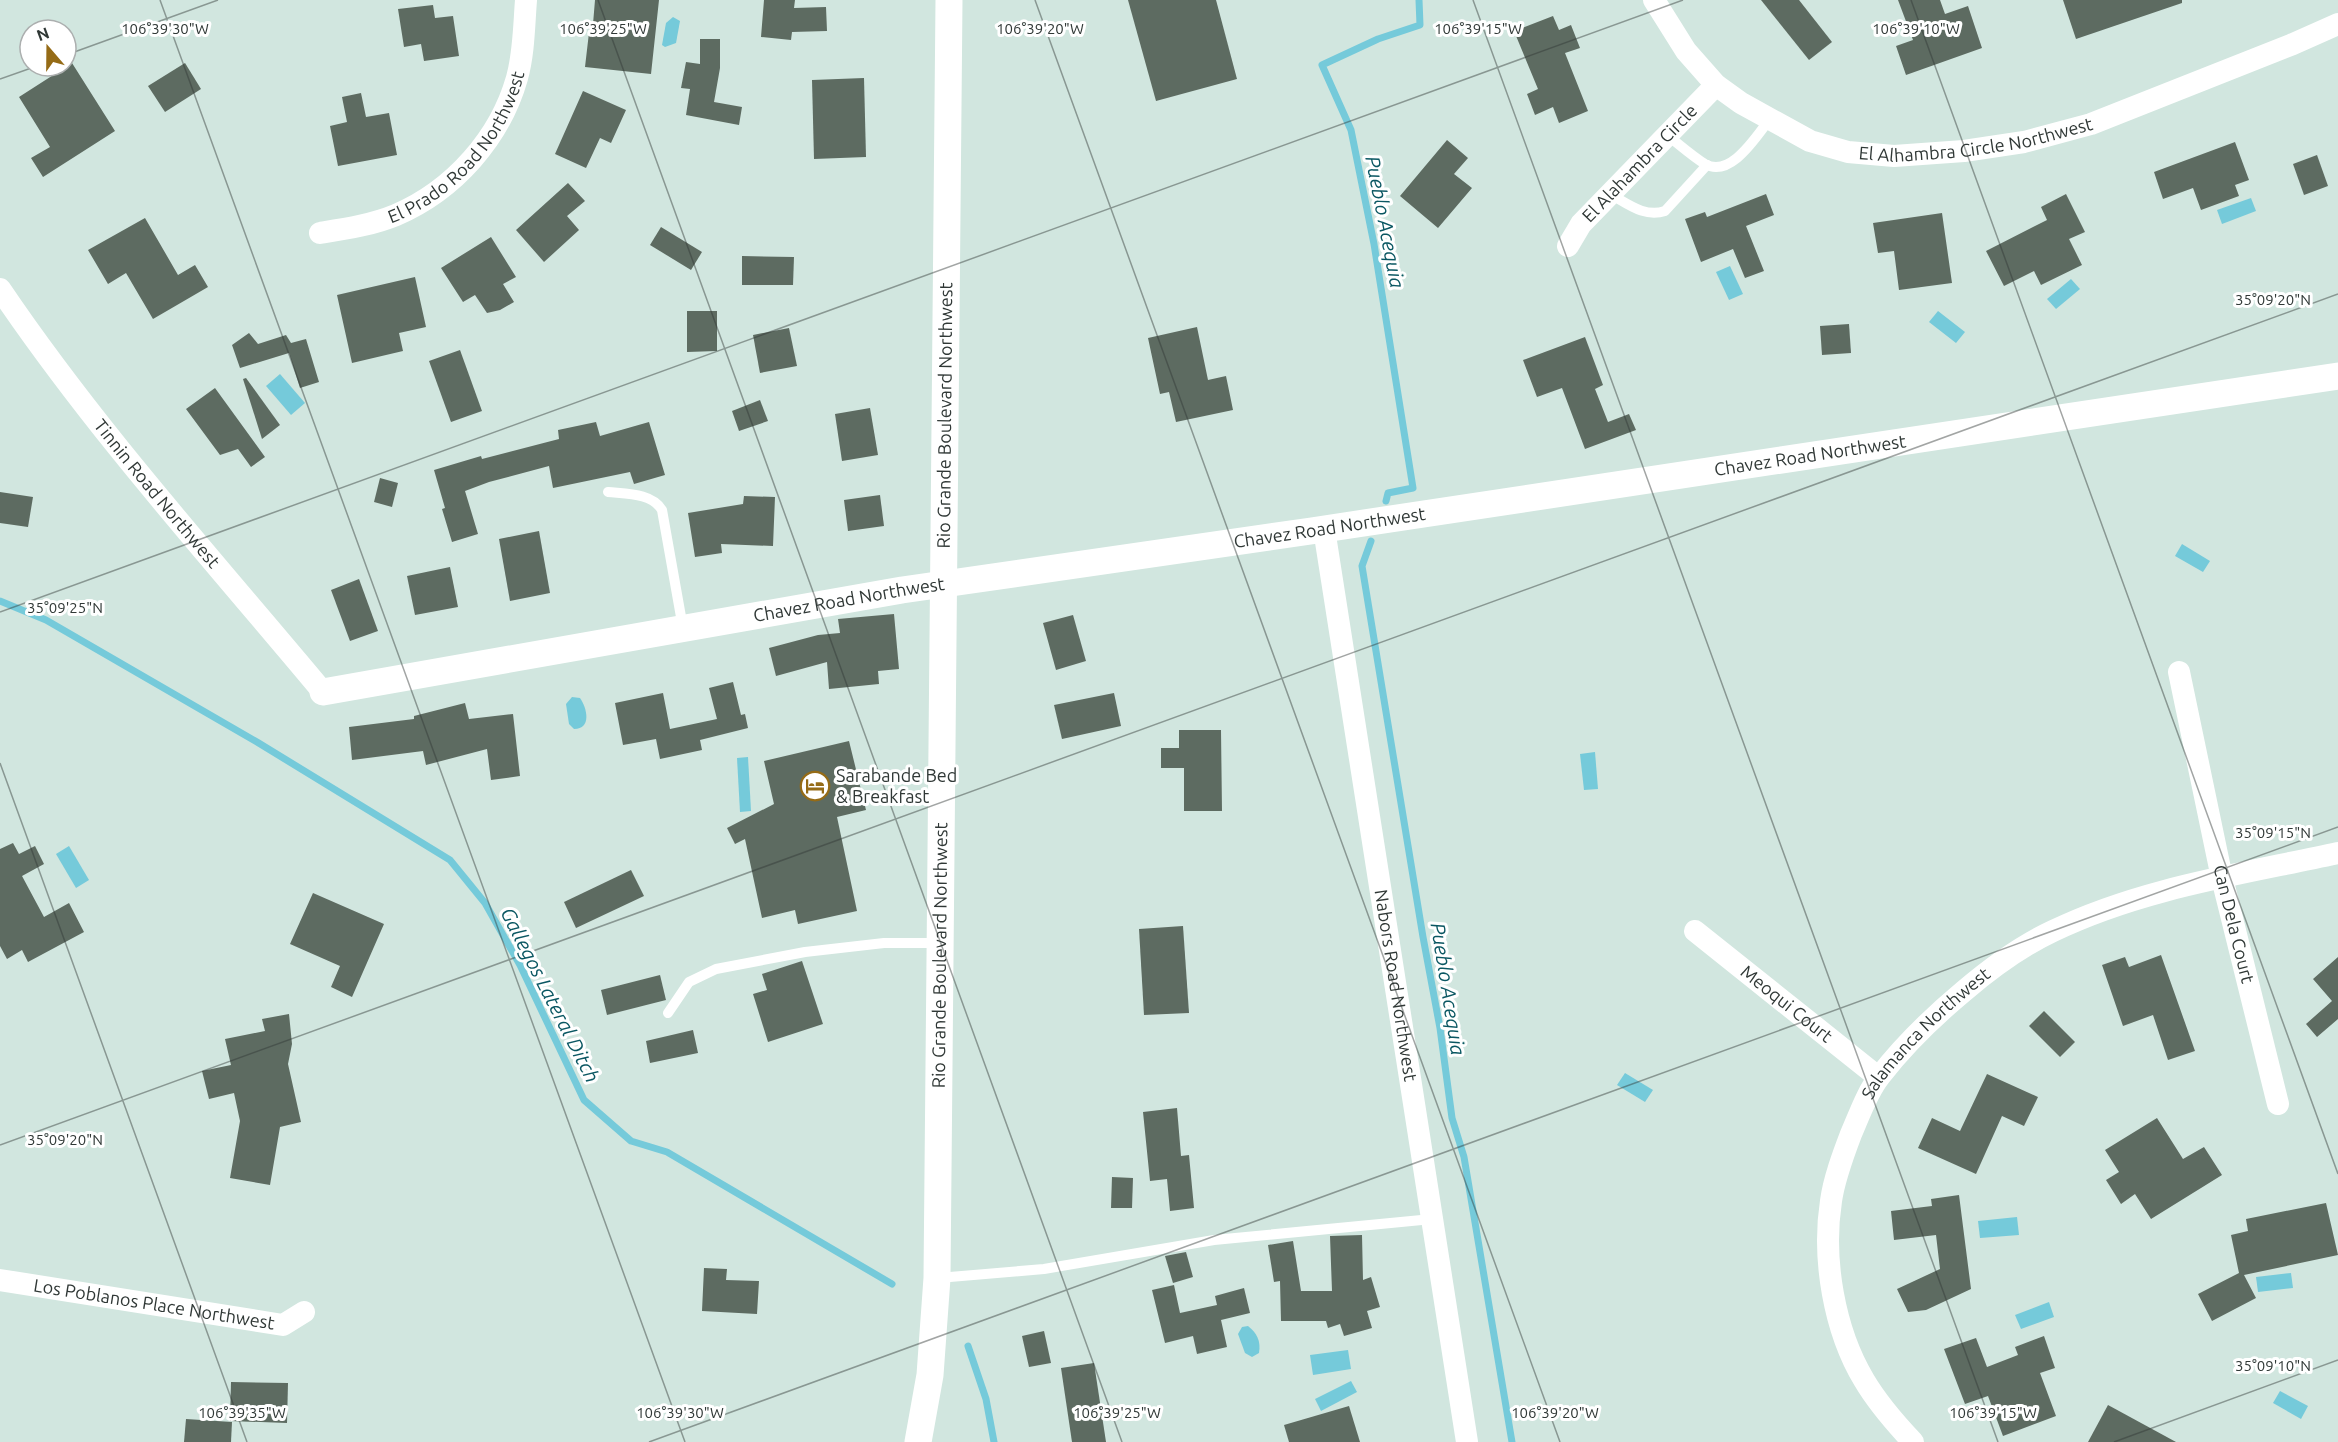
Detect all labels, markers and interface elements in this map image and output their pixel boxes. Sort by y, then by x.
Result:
north arrow [18,18,78,78]
text: 106°39'30"W [121,20,209,37]
text: 106°39'25"W [559,20,647,37]
text: 106°39'20"W [996,20,1084,37]
text: 106°39'15"W [1434,20,1522,37]
text: 106°39'10"W [1872,20,1960,37]
text: N [34,23,52,44]
street label: El Prado Road Northwest [385,69,527,226]
street label: El Alahambra Circle [1578,100,1701,226]
street label: El Alhambra Circle Northwest [1858,113,2095,165]
water label: Pueblo Acequia [1361,154,1410,290]
street label: Rio Grande Boulevard Northwest [933,282,955,548]
text: 35°09'20"N [2235,291,2311,308]
street label: Tinnin Road Northwest [91,415,224,571]
street label: Chavez Road Northwest [1713,430,1907,479]
street label: Chavez Road Northwest [1232,503,1427,551]
street label: Chavez Road Northwest [752,573,946,625]
text: 35°09'25"N [27,599,103,616]
place label: Sarabande Bed & Breakfast [836,765,957,806]
hotel icon: Sarabande Bed & Breakfast [799,770,831,802]
street label: Rio Grande Boulevard Northwest [928,822,950,1088]
text: 35°09'15"N [2235,824,2311,841]
street label: Can Dela Court [2211,863,2259,985]
street label: Nabors Road Northwest [1372,888,1421,1083]
water label: Gallegos Lateral Ditch [496,903,605,1086]
water label: Pueblo Acequia [1427,921,1470,1057]
street label: Meoqui Court [1737,961,1837,1046]
street label: Salamanca Northwest [1857,963,1993,1102]
text: 35°09'20"N [27,1131,103,1148]
street label: Los Poblanos Place Northwest [32,1275,276,1333]
text: 35°09'10"N [2235,1357,2311,1374]
text: 106°39'35"W [198,1404,286,1421]
text: 106°39'30"W [636,1404,724,1421]
text: 106°39'25"W [1073,1404,1161,1421]
text: 106°39'20"W [1511,1404,1599,1421]
text: 106°39'15"W [1949,1404,2037,1421]

